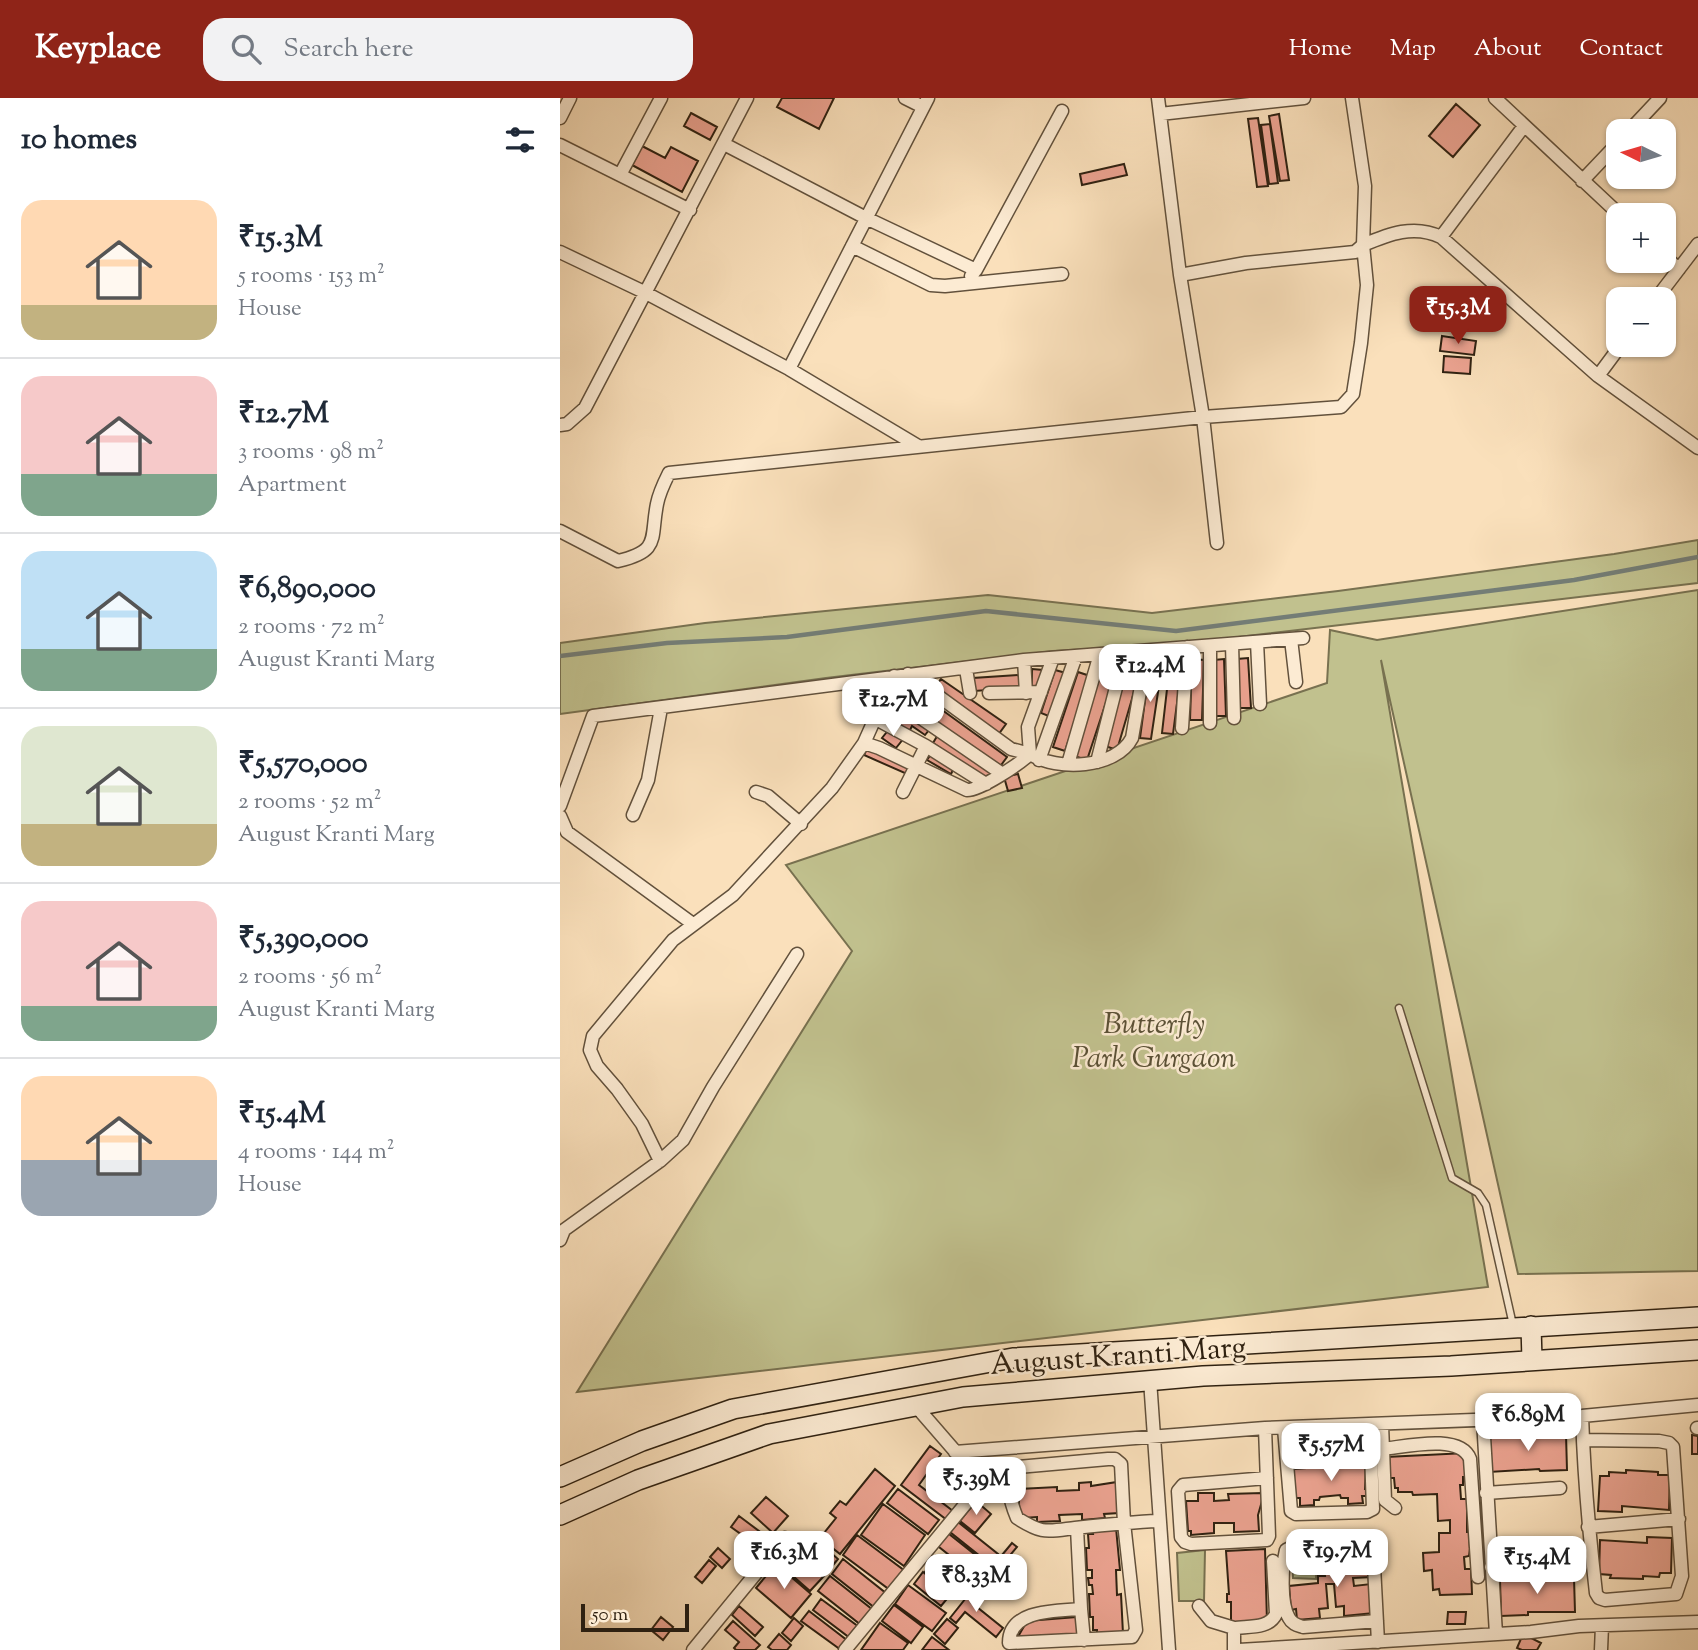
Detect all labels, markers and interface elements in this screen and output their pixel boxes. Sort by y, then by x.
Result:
search box [203,18,693,81]
text: Keyplace [35,25,161,73]
icon: search [227,30,265,68]
text: Search here [283,31,414,68]
text: Home [1289,32,1352,66]
text: Map [1390,32,1436,66]
text: About [1474,32,1541,66]
text: Contact [1579,32,1663,66]
text: 10 homes [21,119,137,162]
north arrow [1606,119,1676,189]
map controls [1606,119,1676,357]
icon: filters [501,121,539,159]
button: + [1606,203,1676,273]
text: ₹15.3M [238,217,323,260]
icon: home [77,228,161,312]
text: 5 rooms · 153 m² [238,260,385,293]
pin: ₹15.3M [1401,286,1515,346]
button: − [1606,287,1676,357]
text: ₹15.3M [1425,292,1491,325]
text: House [238,293,302,326]
text: ₹12.7M [238,393,329,436]
icon: home [77,404,161,488]
text: 3 rooms · 98 m² [238,436,384,469]
text: Apartment [238,469,347,502]
text: ₹6,890,000 [238,568,376,611]
icon: home [77,579,161,663]
text: 2 rooms · 72 m² [238,611,385,644]
text: August Kranti Marg [238,644,435,677]
pin: ₹12.4M [1093,644,1207,704]
text: ₹12.4M [1115,650,1185,683]
pin: ₹12.7M [836,678,950,738]
text: ₹12.7M [858,684,928,717]
text: ₹5,570,000 [238,743,368,786]
icon: home [77,754,161,838]
text: 2 rooms · 52 m² [238,786,381,819]
text: August Kranti Marg [238,819,435,852]
text: ₹5,390,000 [238,918,369,961]
icon: home [77,929,161,1013]
text: 2 rooms · 56 m² [238,961,382,994]
text: August Kranti Marg [238,994,435,1027]
park label: Butterfly Park Gurgaon [1072,1004,1236,1081]
text: ₹15.4M [238,1093,326,1136]
icon: home [77,1104,161,1188]
text: 4 rooms · 144 m² [238,1136,395,1169]
text: House [238,1169,302,1202]
street label: August Kranti Marg [989,1327,1248,1388]
pin: ₹6.89M [1471,1394,1585,1453]
text: ₹6.89M [1491,1399,1565,1432]
pin: ₹5.57M [1274,1424,1388,1483]
text: ₹5.57M [1298,1429,1365,1462]
pin: ₹5.39M [919,1458,1033,1517]
text: ₹5.39M [942,1463,1010,1496]
pin: ₹19.7M [1280,1530,1394,1589]
pin: ₹16.3M [727,1532,841,1591]
text: ₹19.7M [1302,1535,1372,1568]
pin: ₹15.4M [1480,1536,1594,1596]
text: ₹16.3M [750,1537,818,1570]
text: ₹15.4M [1503,1542,1571,1575]
pin: ₹8.33M [919,1554,1033,1614]
text: ₹8.33M [941,1560,1011,1593]
scale bar [581,1601,690,1633]
text: 50 m [592,1602,628,1629]

